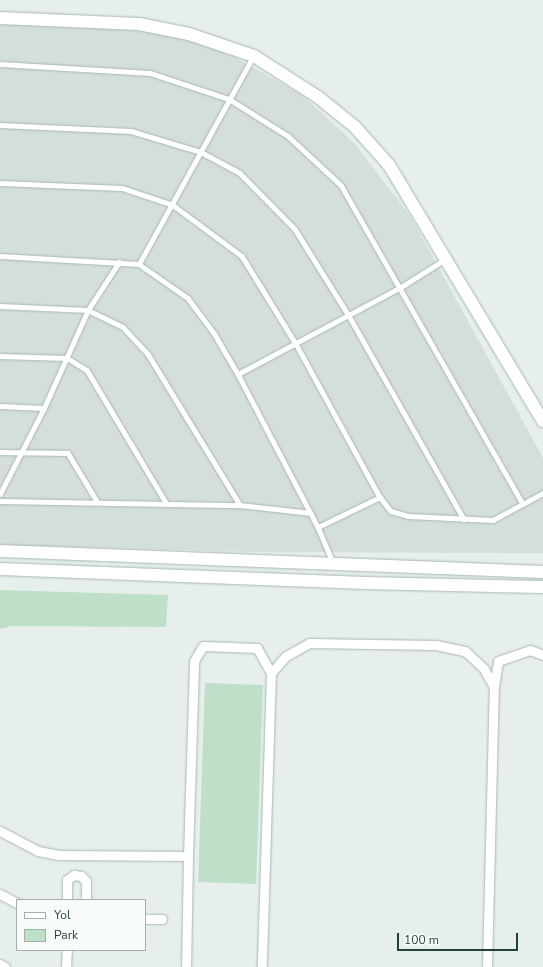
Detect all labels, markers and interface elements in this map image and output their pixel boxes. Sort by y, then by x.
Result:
legend [16,899,146,951]
text: Yol [54,907,70,923]
scale bar [399,925,520,951]
text: Park [54,927,78,943]
text: 100 m [404,932,439,948]

